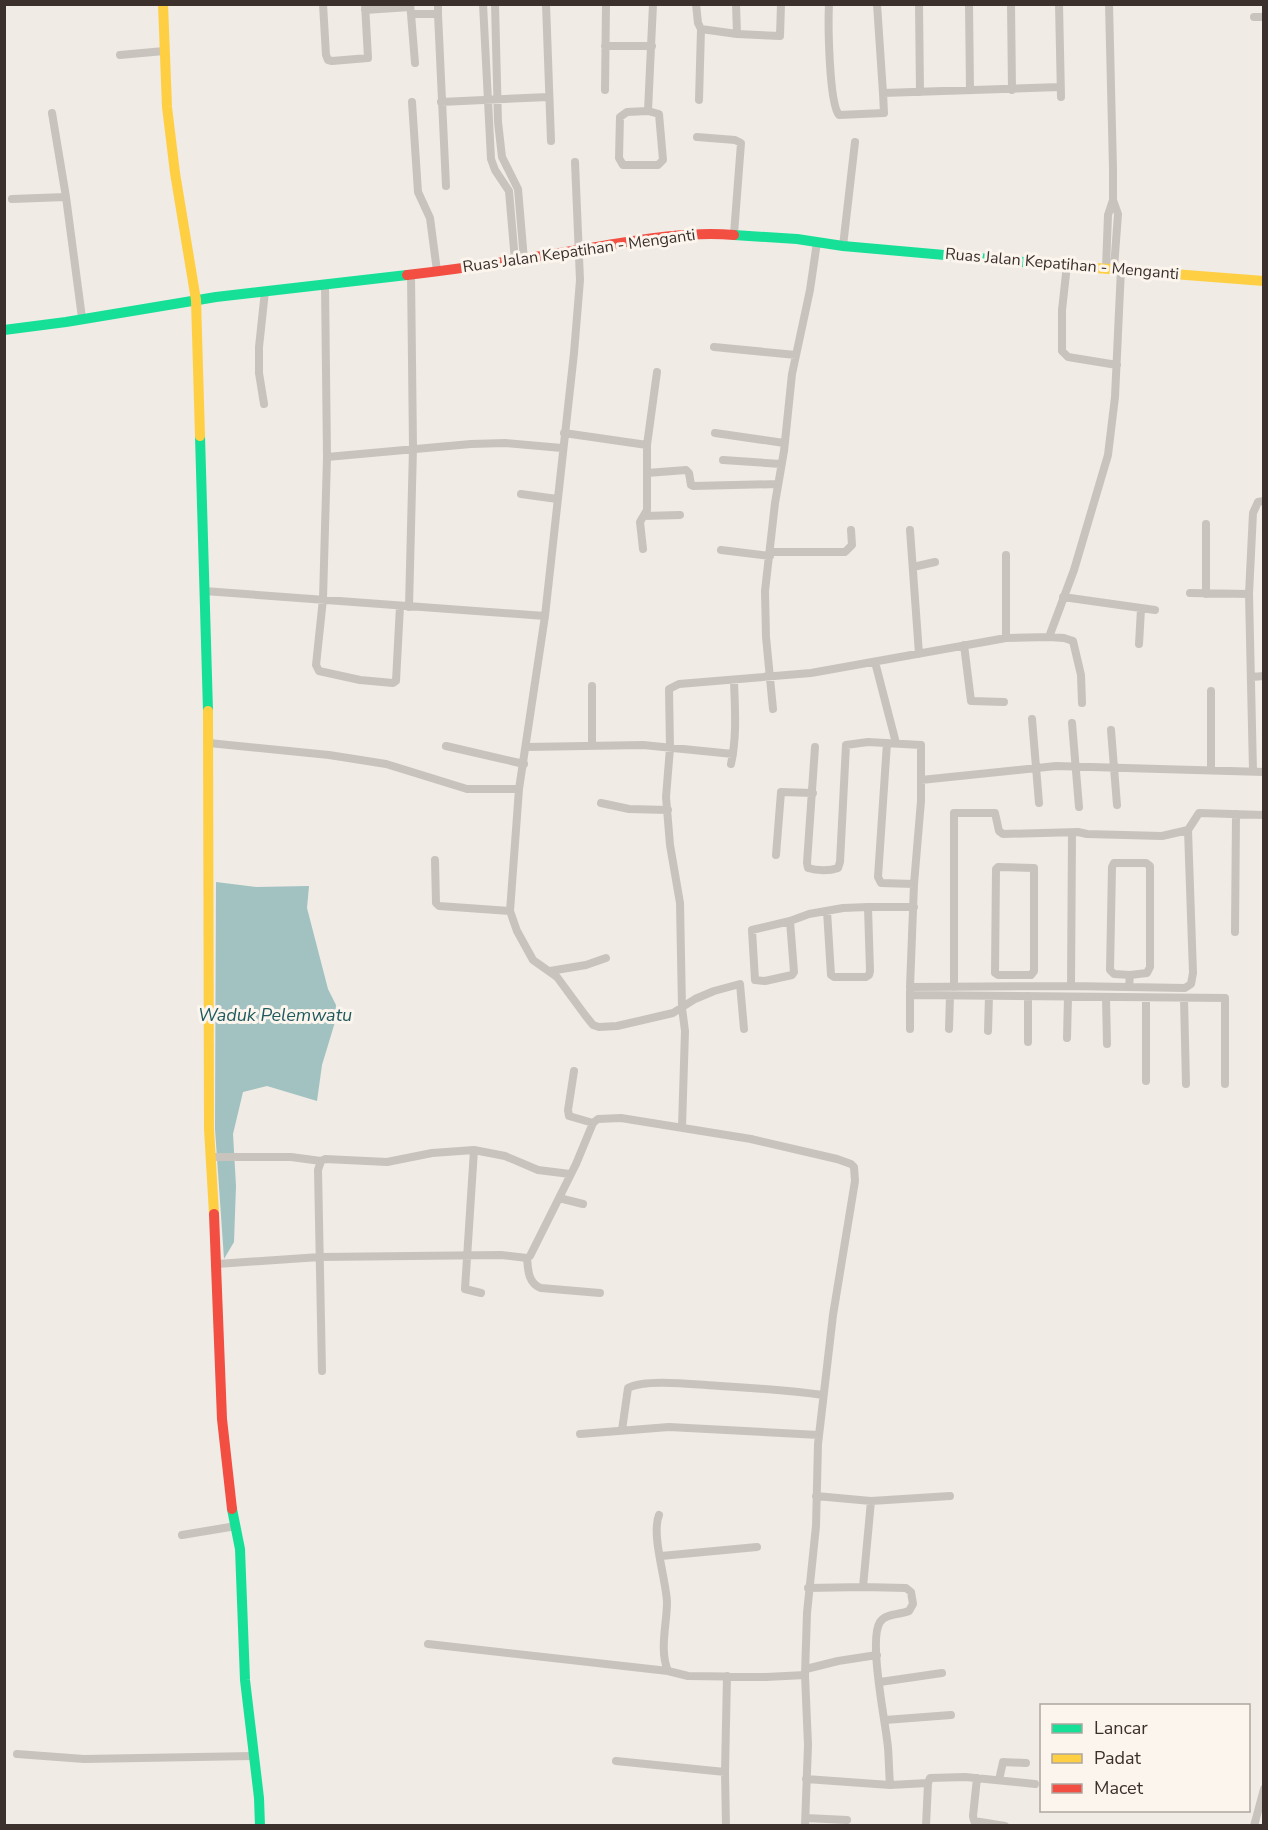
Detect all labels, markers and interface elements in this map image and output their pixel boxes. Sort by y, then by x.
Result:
street label: Ruas Jalan Kepatihan - Menganti [461,224,697,278]
street label: Ruas Jalan Kepatihan - Menganti [944,243,1180,285]
water label: Waduk Pelemwatu [198,1003,352,1027]
legend [1040,1704,1250,1812]
text: Lancar [1094,1716,1148,1740]
text: Padat [1094,1746,1142,1770]
text: Macet [1094,1776,1144,1800]

